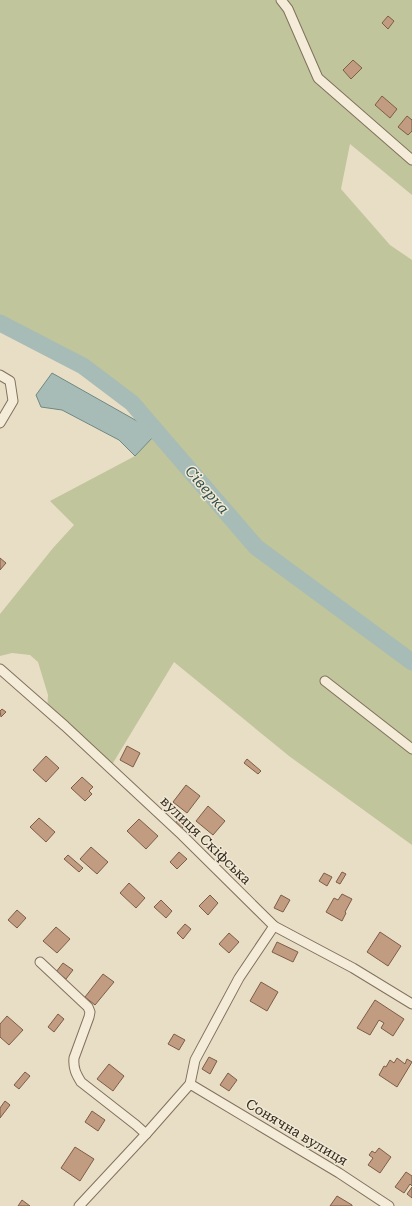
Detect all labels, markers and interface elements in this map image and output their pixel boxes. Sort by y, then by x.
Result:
water label: Сіверка [181,462,233,518]
street label: вулиця Скіфська [157,793,255,888]
street label: Сонячна вулиця [243,1095,351,1169]

